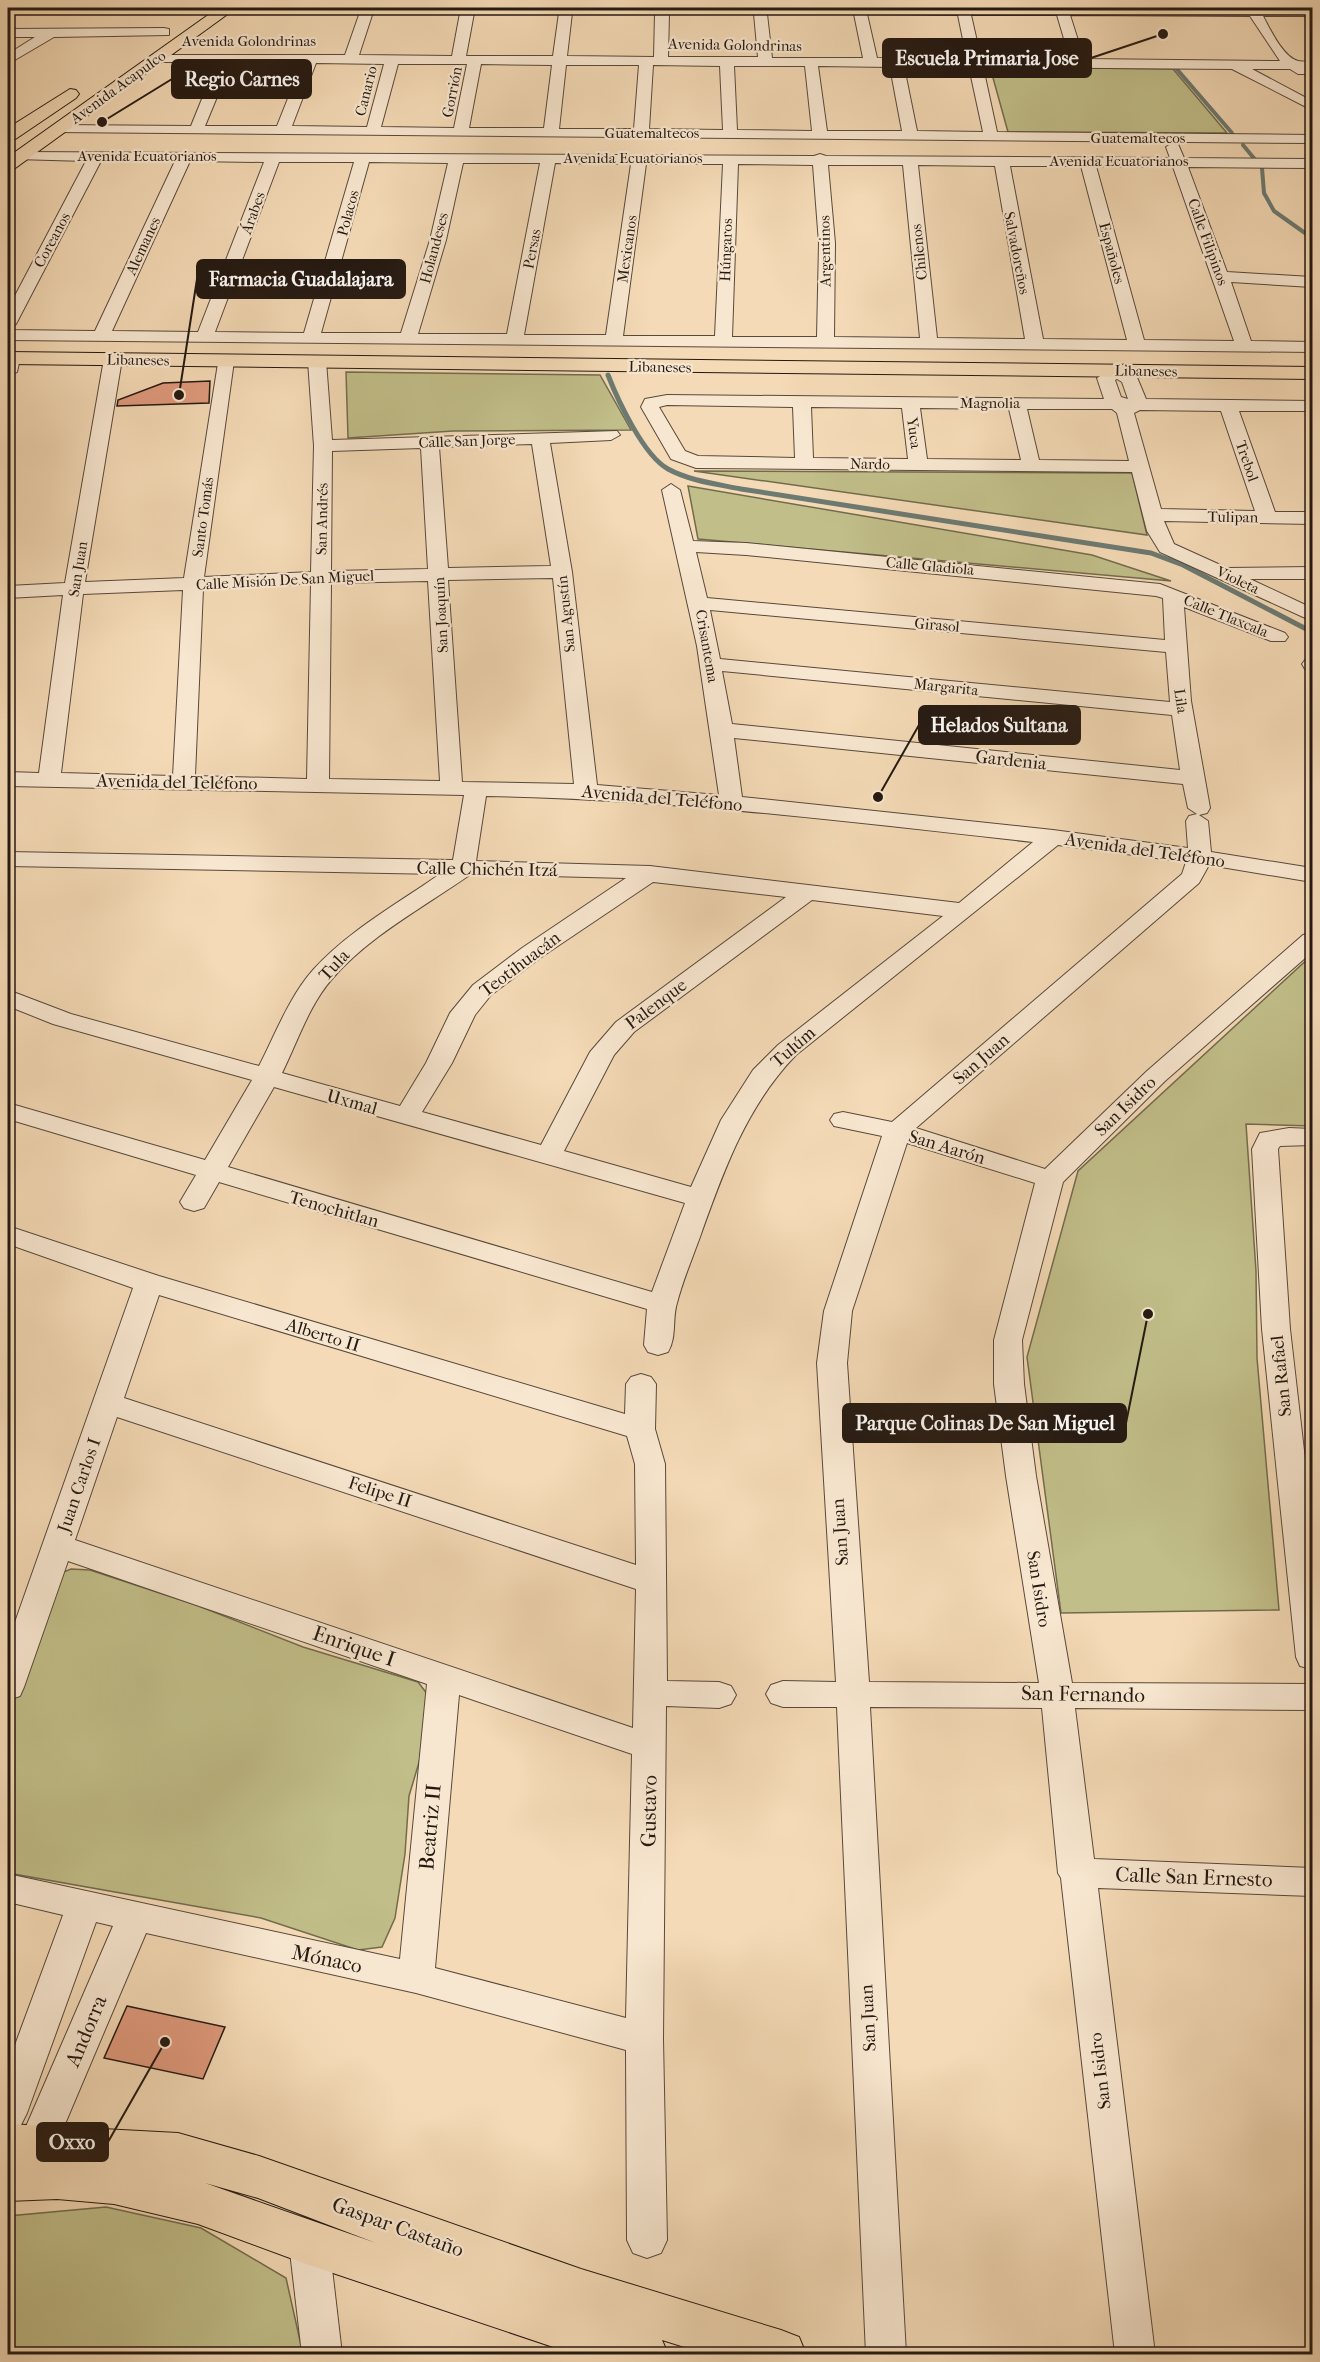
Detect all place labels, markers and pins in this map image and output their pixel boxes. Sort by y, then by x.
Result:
callout: Escuela Primaria Jose [883,39,1091,77]
callout: Regio Carnes [172,60,311,98]
callout: Farmacia Guadalajara [197,260,405,298]
callout: Helados Sultana [919,706,1080,744]
callout: Parque Colinas De San Miguel [843,1404,1126,1442]
callout: Oxxo [37,2123,108,2161]

